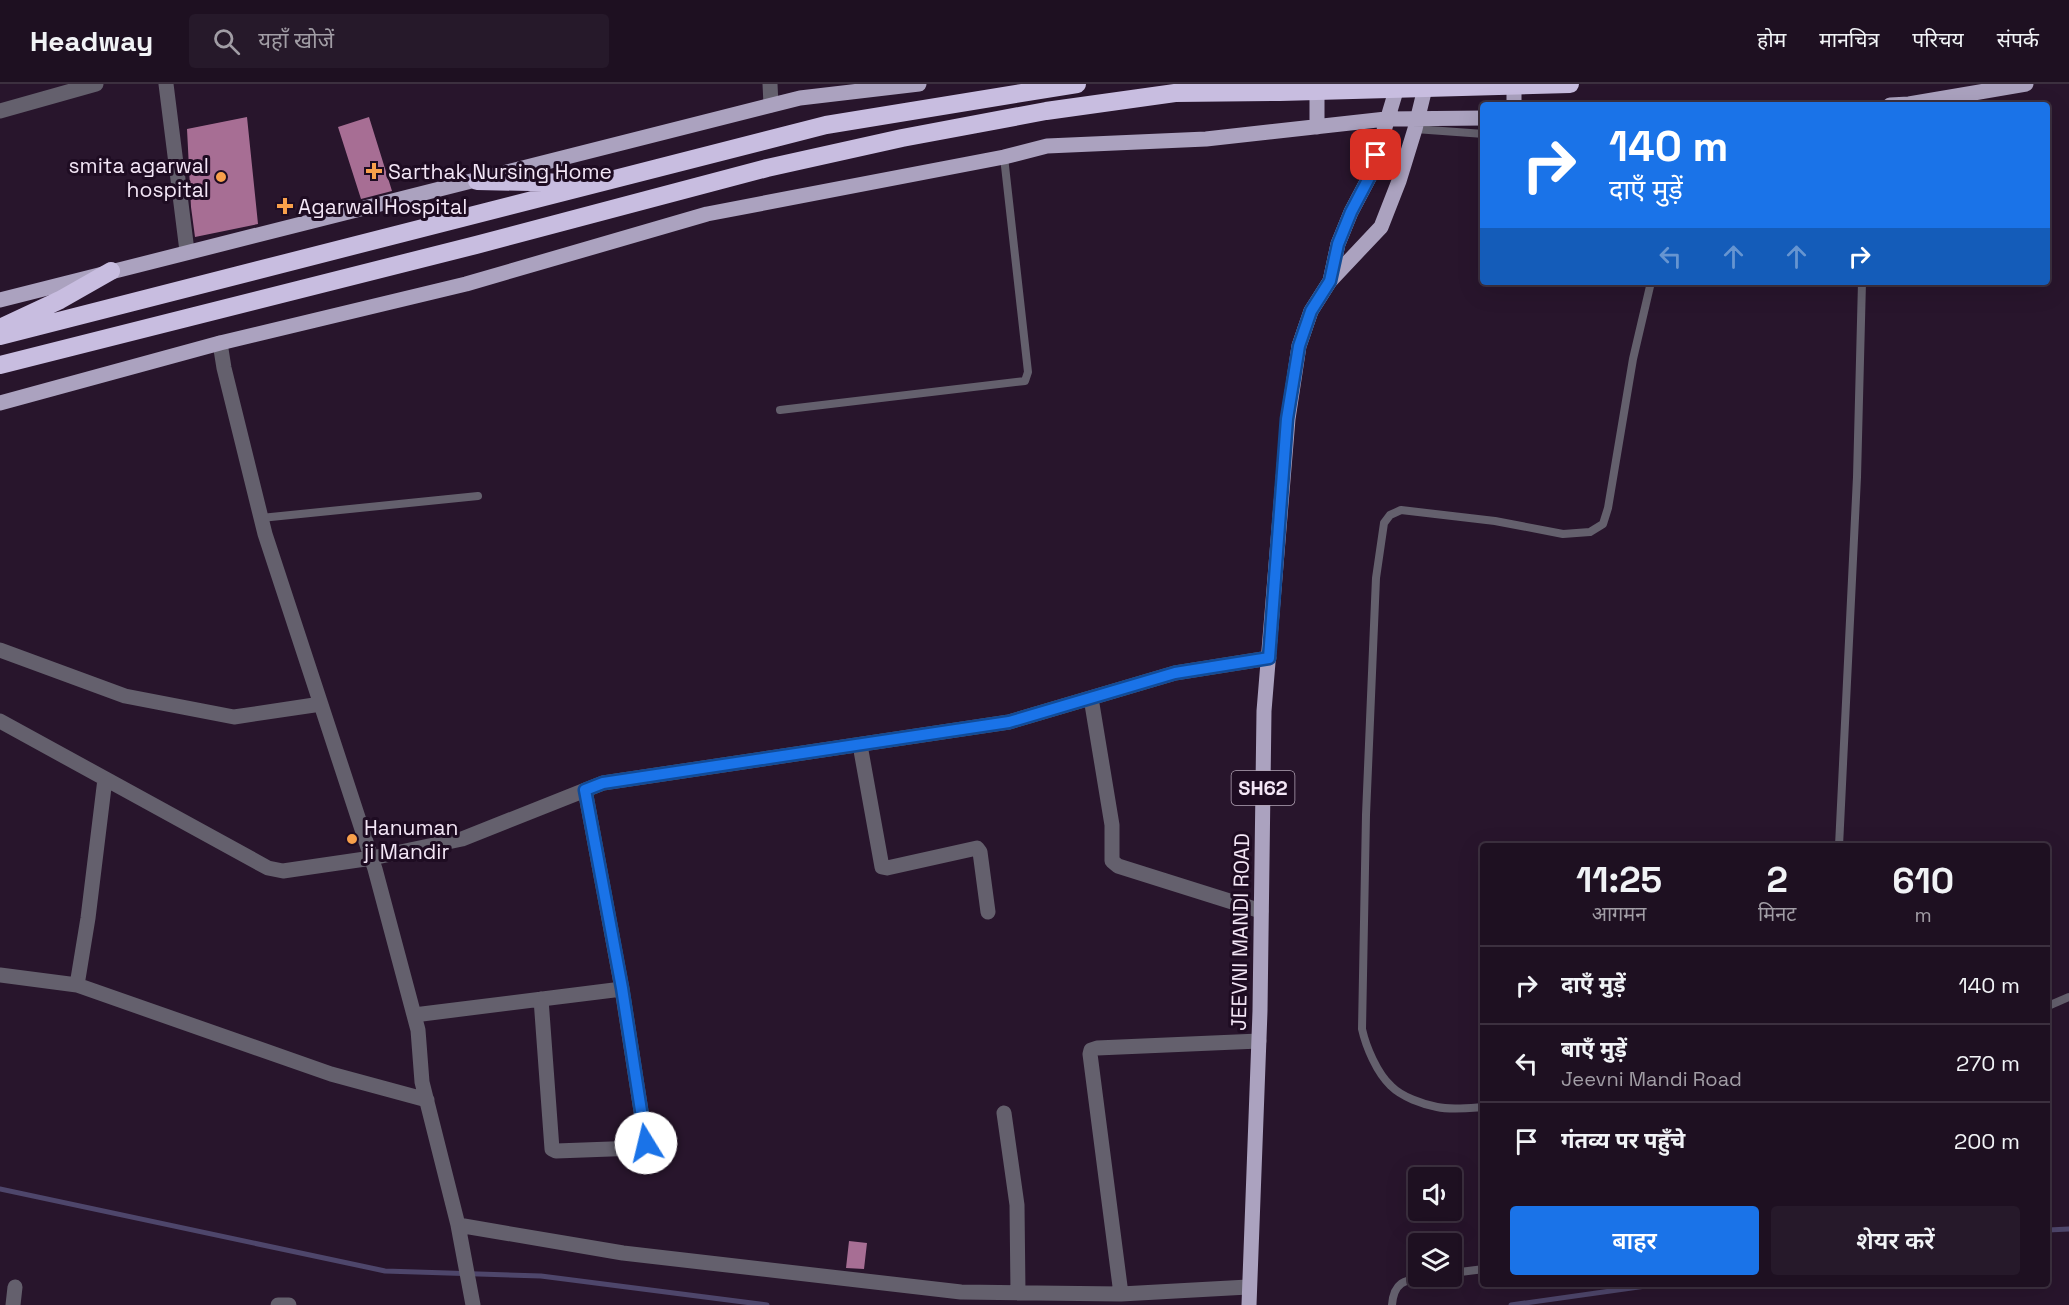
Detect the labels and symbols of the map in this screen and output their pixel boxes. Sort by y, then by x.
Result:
pin [1350,129,1401,180]
place label: smita agarwal hospital [69,152,209,203]
place label: Sarthak Nursing Home [388,158,612,185]
marker: Sarthak Nursing Home [365,162,383,180]
marker: smita agarwal hospital [214,170,228,184]
place label: Agarwal Hospital [298,193,467,220]
marker: Agarwal Hospital [276,197,294,215]
road number: SH62 [1232,771,1294,805]
place label: Hanuman ji Mandir [363,814,458,865]
marker: Hanuman ji Mandir [345,832,359,846]
street label: JEEVNI MANDI ROAD [1225,833,1255,1031]
position arrow [614,1111,678,1175]

